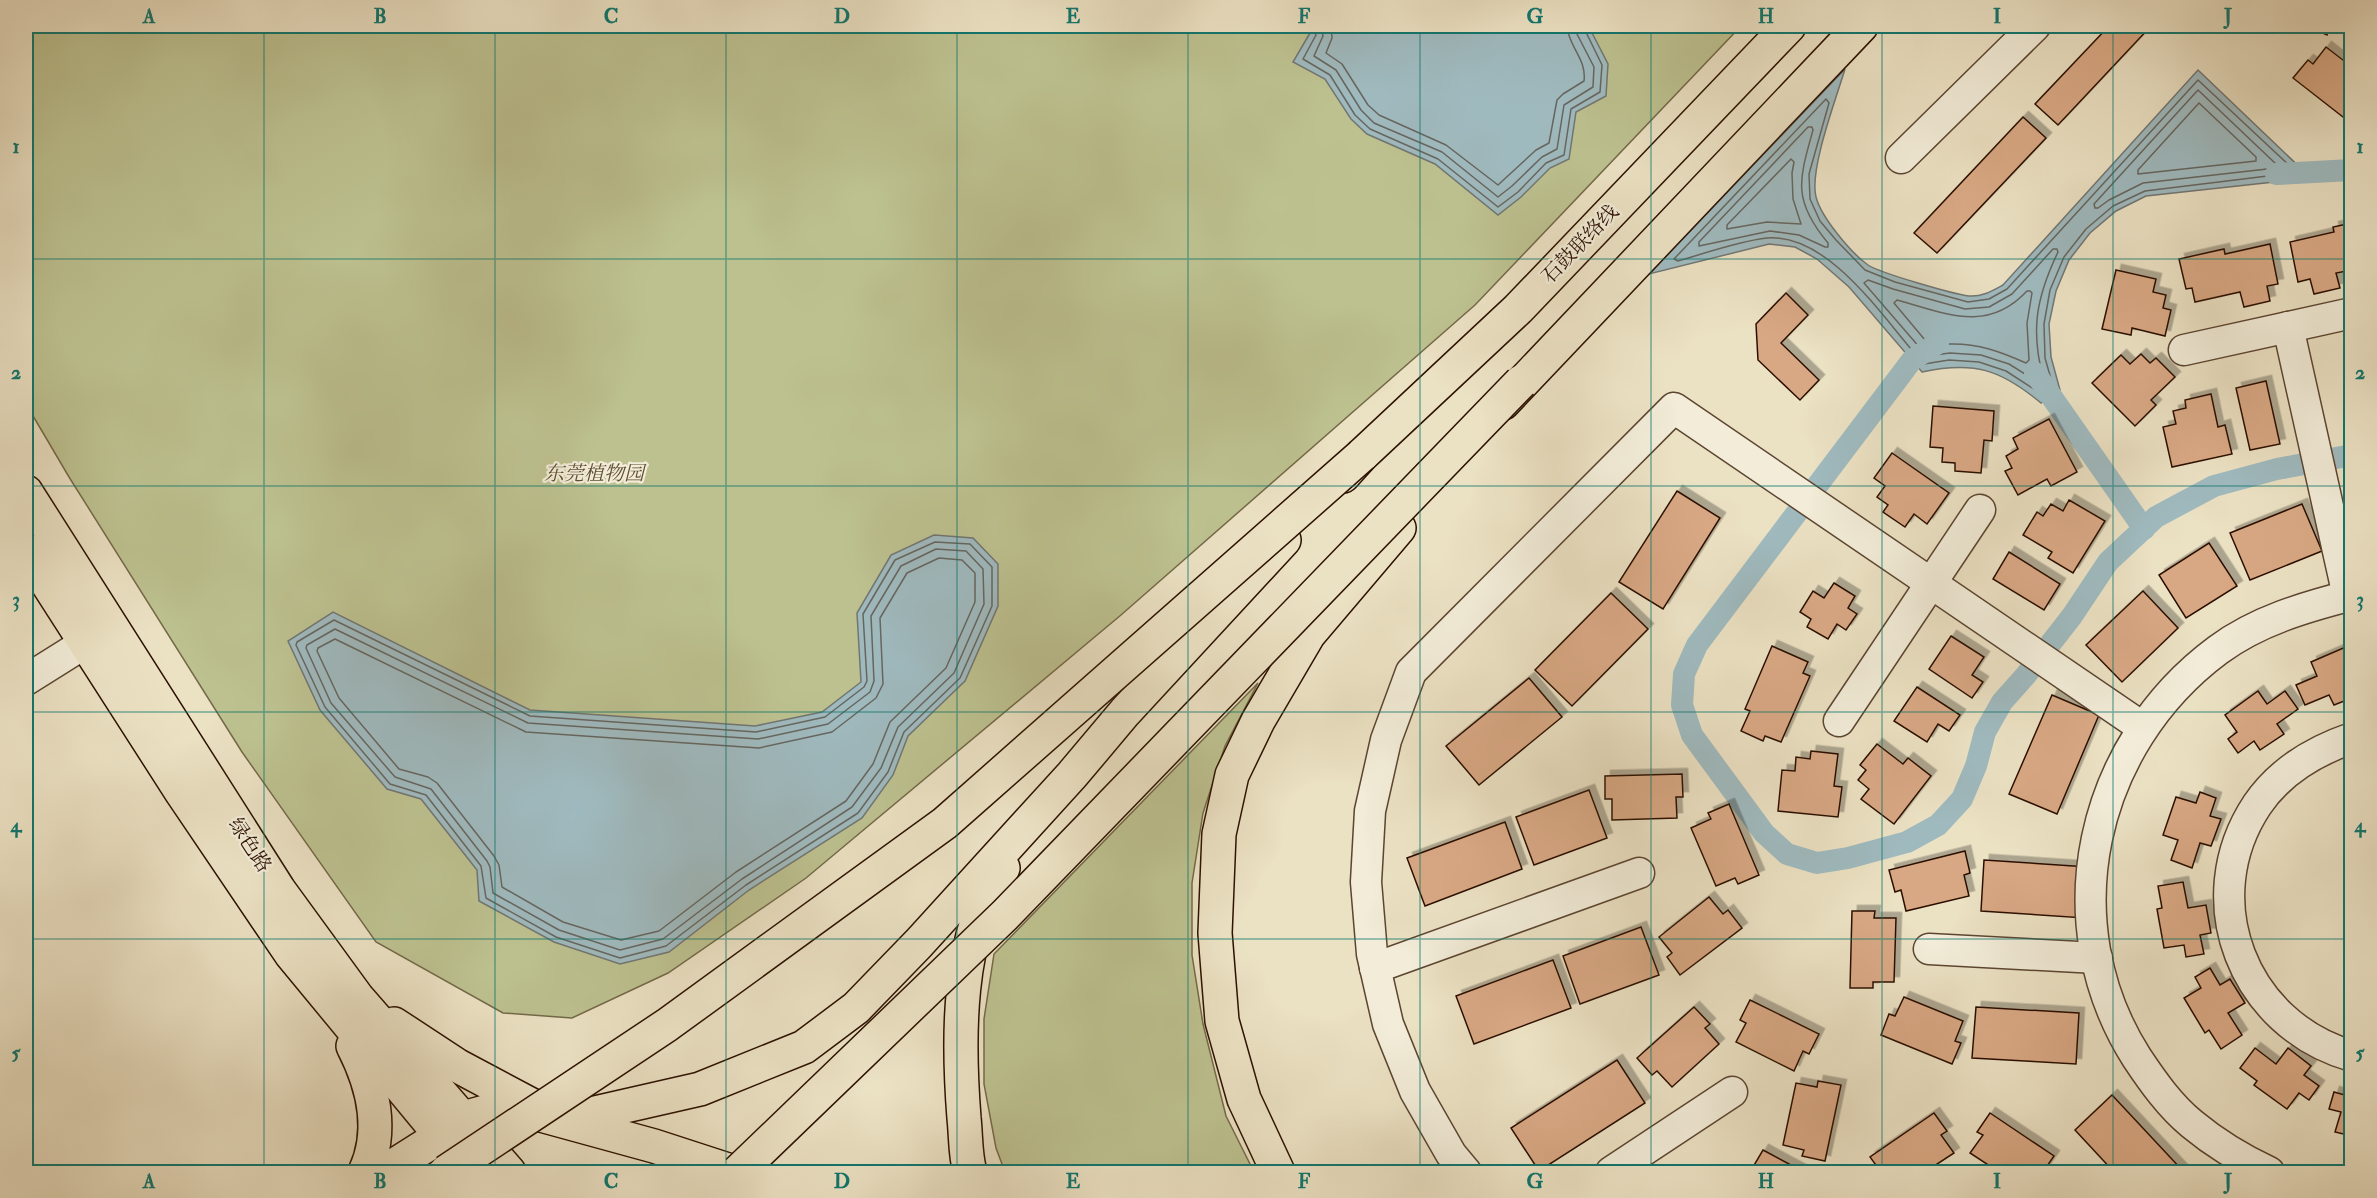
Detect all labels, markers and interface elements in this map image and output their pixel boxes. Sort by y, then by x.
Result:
text: A [142,4,156,29]
text: B [373,4,387,29]
text: C [604,4,618,29]
text: D [834,4,850,29]
text: E [1066,4,1081,29]
text: F [1298,4,1311,29]
text: G [1527,4,1544,29]
text: H [1758,4,1774,29]
text: I [1993,4,2001,29]
text: J [2223,4,2232,29]
text: 1 [12,134,20,159]
text: 1 [2356,134,2364,159]
street label: 石鼓联络线 [1536,199,1624,289]
text: 2 [11,360,21,385]
text: 2 [2355,360,2365,385]
park label: 东莞植物园 [544,461,647,486]
text: 3 [12,587,20,612]
text: 3 [2356,587,2364,612]
text: 4 [10,813,23,838]
street label: 绿色路 [223,813,277,877]
text: 4 [2354,813,2367,838]
text: 5 [12,1040,22,1065]
text: 5 [2356,1040,2366,1065]
text: A [142,1169,156,1194]
text: B [373,1169,387,1194]
text: C [604,1169,618,1194]
text: D [834,1169,850,1194]
text: E [1066,1169,1081,1194]
text: F [1298,1169,1311,1194]
text: G [1527,1169,1544,1194]
text: H [1758,1169,1774,1194]
text: I [1993,1169,2001,1194]
text: J [2223,1169,2232,1194]

